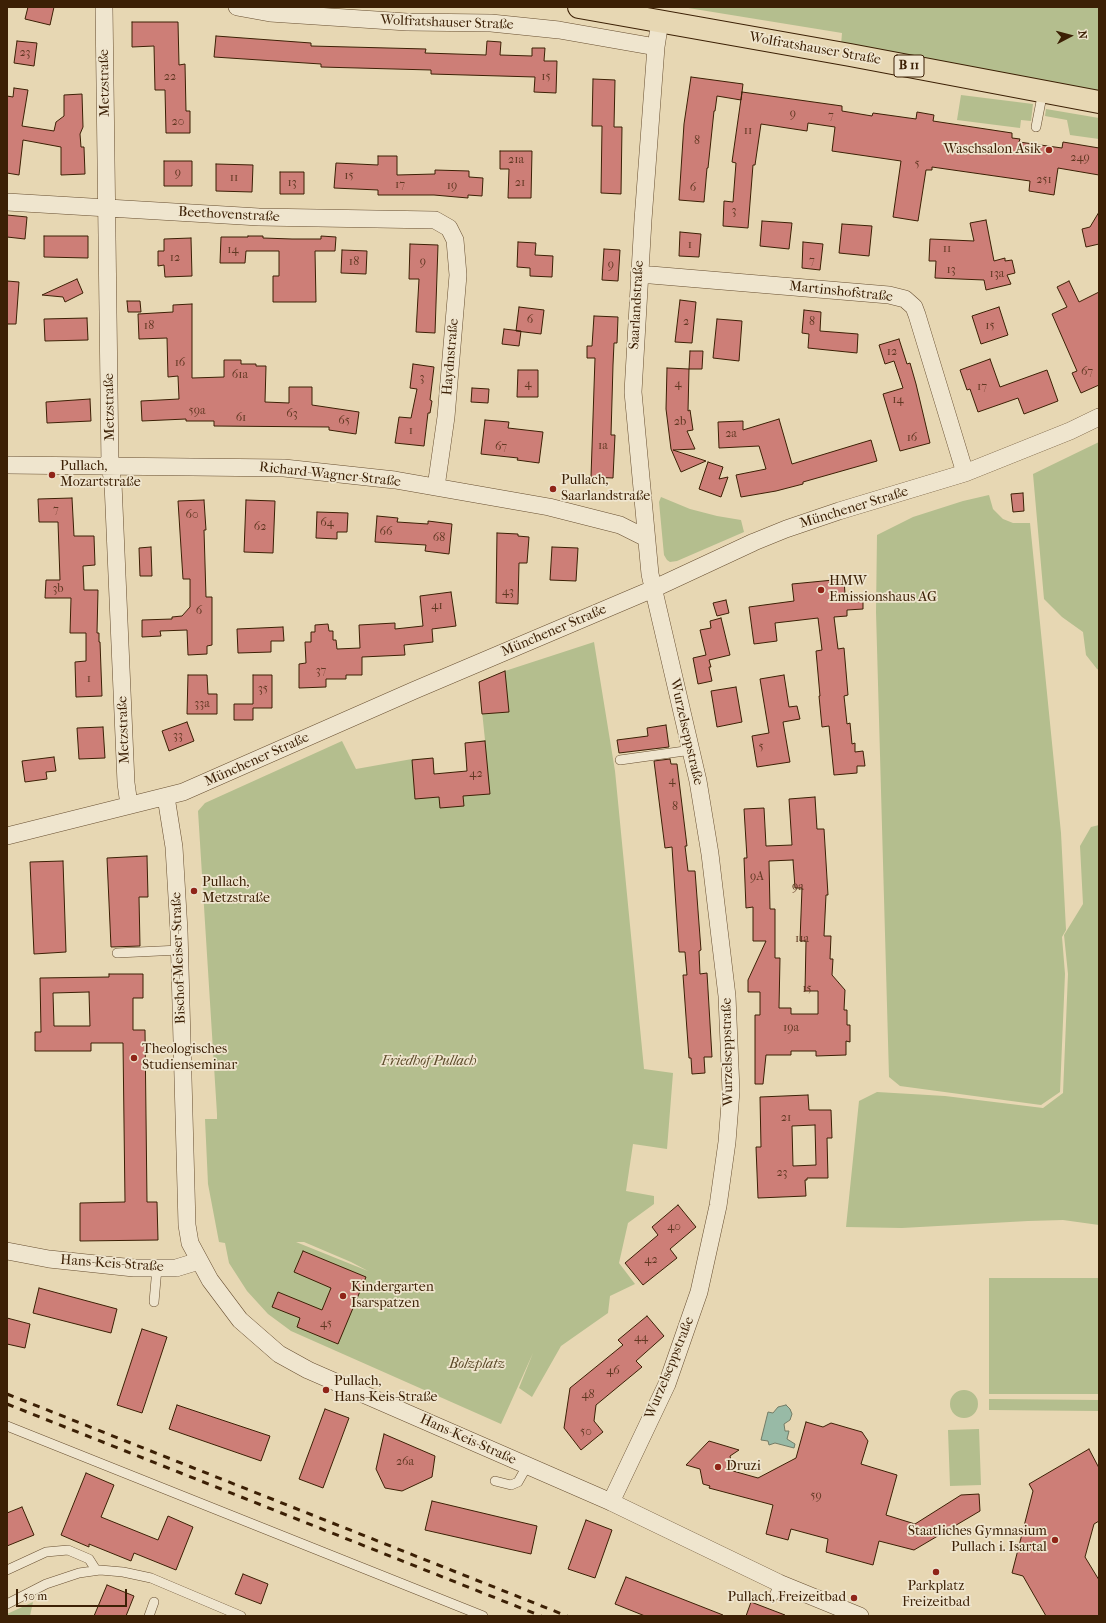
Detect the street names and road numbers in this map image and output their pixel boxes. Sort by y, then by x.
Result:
street label: Wolfratshauser Straße [380,12,514,34]
street label: Wolfratshauser Straße [748,29,882,69]
street label: Metzstraße [96,49,114,117]
road number: B 11 [894,55,924,77]
street label: Beethovenstraße [178,204,280,226]
street label: Saarlandstraße [626,260,648,350]
street label: Martinshofstraße [788,278,894,306]
street label: Haydnstraße [439,318,463,396]
street label: Metzstraße [101,373,119,441]
street label: Richard-Wagner-Straße [258,459,402,491]
street label: Münchener Straße [798,483,910,533]
street label: Münchener Straße [499,601,609,661]
street label: Wurzelseppstraße [666,677,706,787]
street label: Metzstraße [114,696,134,764]
street label: Münchener Straße [202,729,312,791]
street label: Bischof-Meiser-Straße [168,892,190,1024]
street label: Wurzelseppstraße [719,998,737,1106]
street label: Hans-Keis-Straße [60,1252,164,1276]
street label: Wurzelseppstraße [642,1314,698,1422]
street label: Hans-Keis-Straße [417,1411,519,1469]

